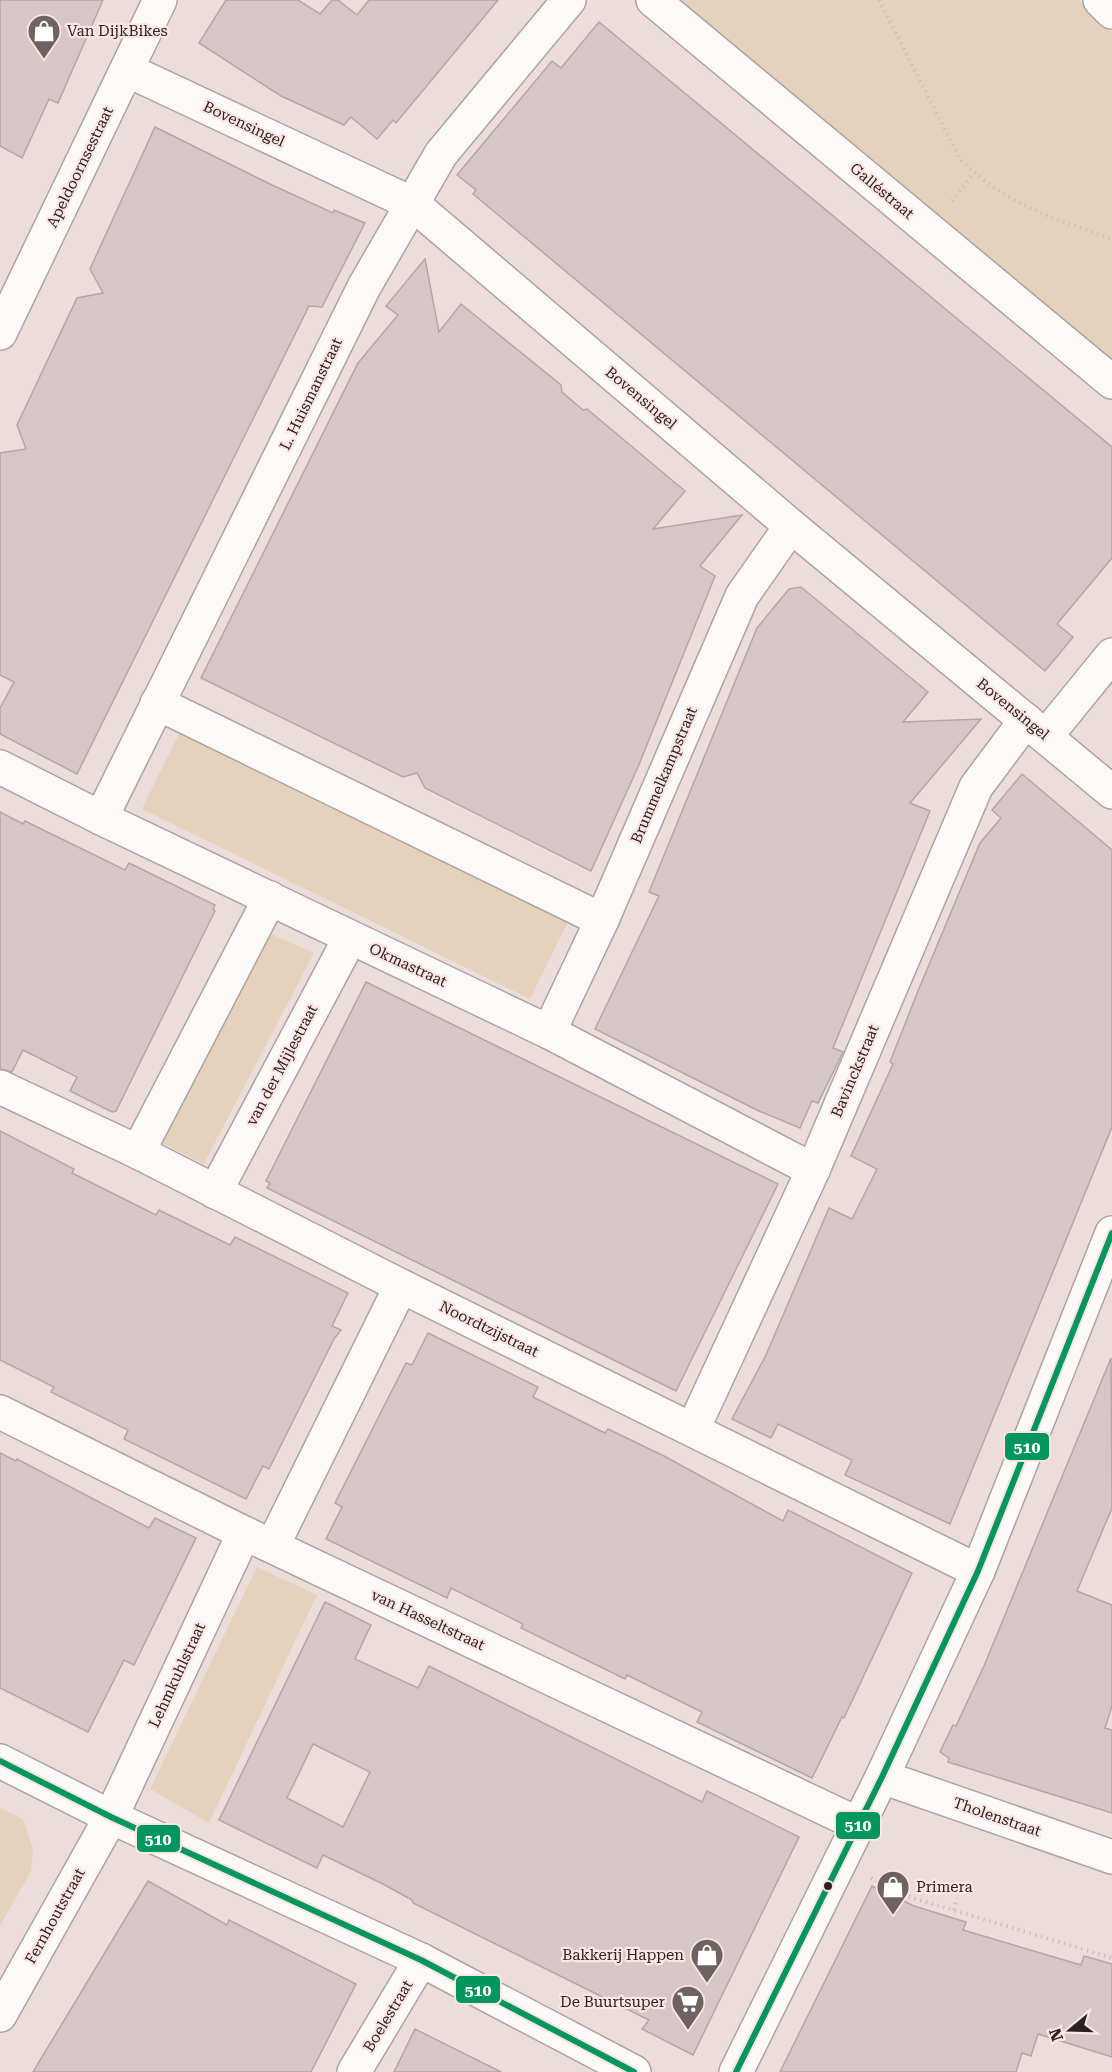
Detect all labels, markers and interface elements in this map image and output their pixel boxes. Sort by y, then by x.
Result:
shop icon: Van DijkBikes [26,13,62,60]
place label: Van DijkBikes [67,22,168,40]
street label: Bovensingel [200,97,288,151]
street label: Apeldoornsestraat [43,103,117,230]
street label: Galléstraat [846,159,918,223]
street label: L. Huismanstraat [276,335,346,453]
street label: Bovensingel [602,363,681,433]
street label: Bovensingel [973,674,1053,744]
street label: Brummelkampstraat [627,704,701,846]
street label: Okmastraat [366,939,450,991]
street label: van der Mijlestraat [242,1001,322,1129]
street label: Bavinckstraat [827,1022,883,1120]
street label: Noordtzijstraat [436,1297,542,1361]
line badge: 510 [1004,1432,1050,1461]
text: 510 [1014,1438,1040,1457]
street label: van Hasseltstraat [368,1586,488,1654]
street label: Lehmkuhlstraat [145,1619,209,1730]
street label: Tholenstraat [951,1794,1044,1841]
line badge: 510 [835,1811,881,1840]
text: 510 [845,1816,871,1835]
line badge: 510 [136,1824,181,1853]
text: 510 [145,1830,171,1849]
street label: Fernhoutstraat [21,1865,89,1967]
shop icon: Primera [875,1869,911,1916]
place label: Primera [916,1878,973,1896]
unlabelled marker [822,1880,834,1892]
shop icon: Bakkerij Happen [689,1937,725,1984]
place label: Bakkerij Happen [562,1946,684,1964]
line badge: 510 [455,1975,501,2004]
street label: Boelestraat [360,1976,417,2055]
text: 510 [465,1981,491,2000]
supermarket icon: De Buurtsuper [670,1984,706,2031]
place label: De Buurtsuper [560,1993,665,2011]
north arrow [1040,2000,1100,2060]
text: N [1045,2026,1067,2044]

